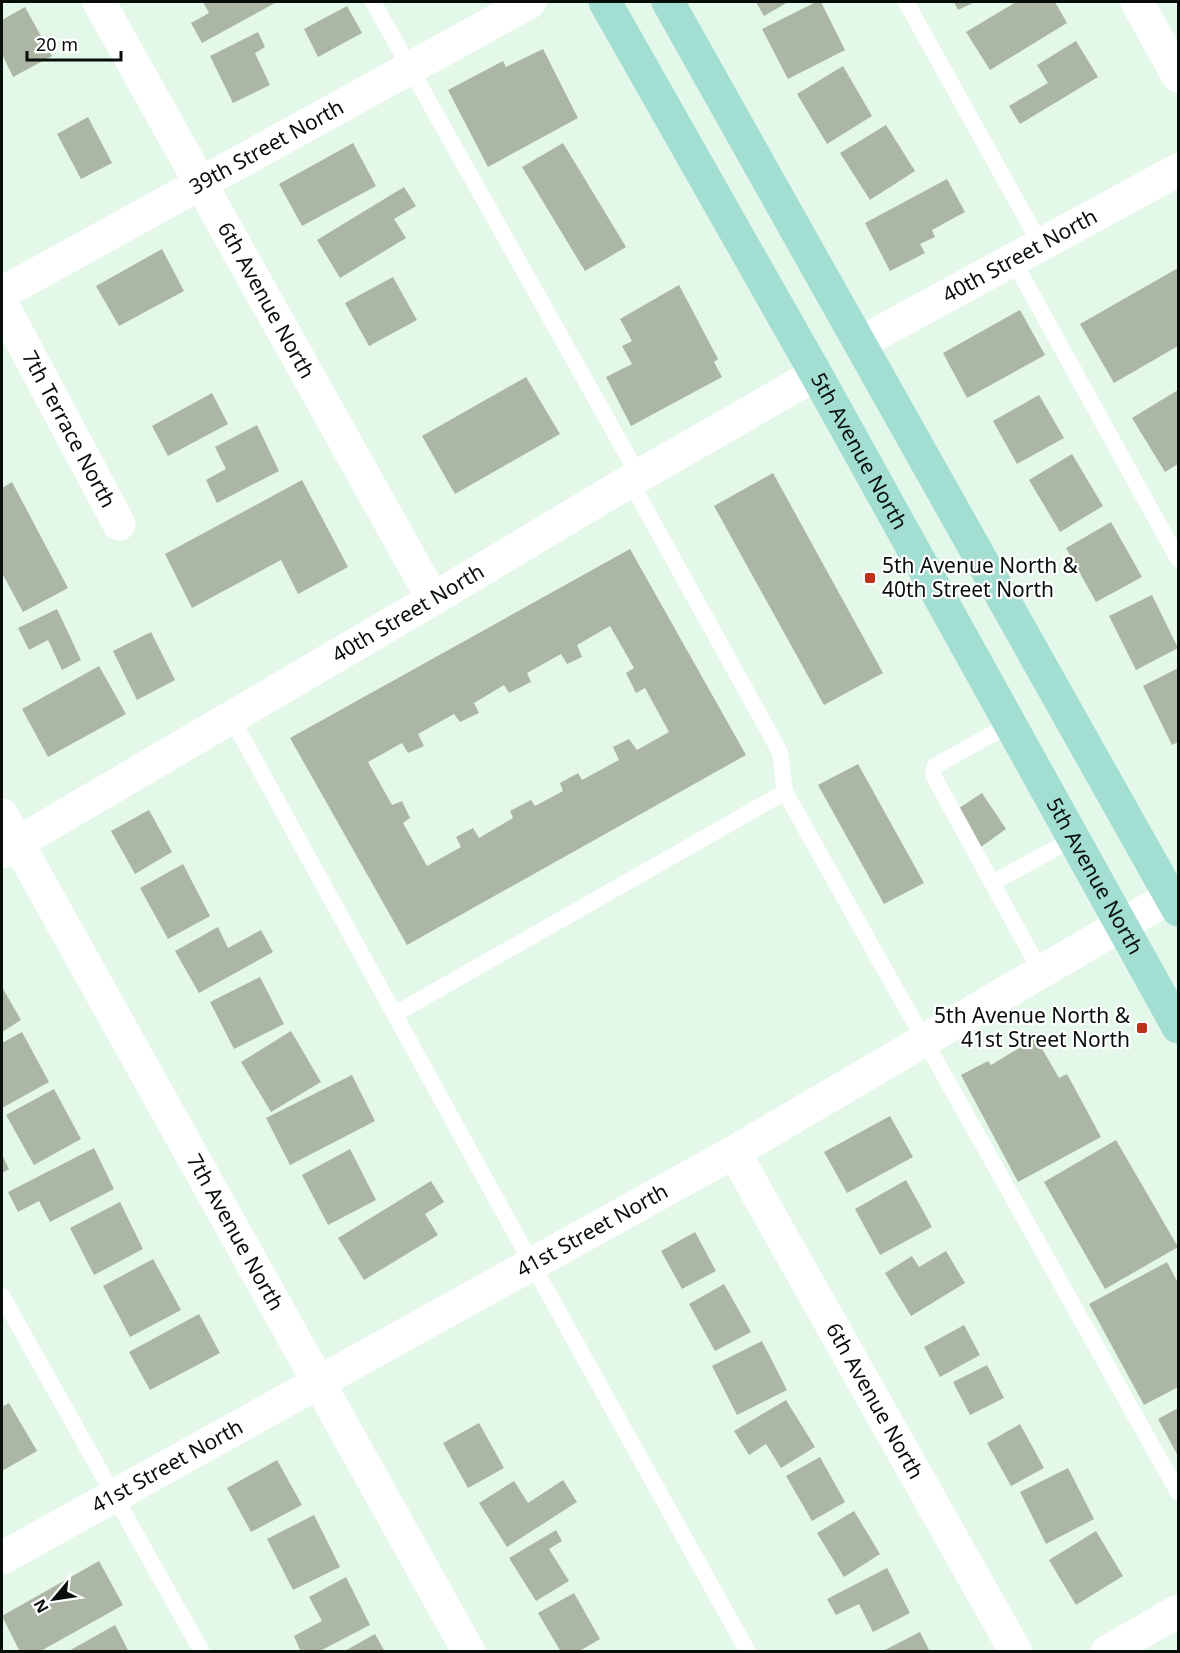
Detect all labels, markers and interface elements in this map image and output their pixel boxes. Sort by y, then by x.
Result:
scale bar [27,24,122,62]
text: 20 m [36,32,78,56]
street label: 39th Street North [184,93,348,200]
street label: 40th Street North [937,202,1102,309]
street label: 6th Avenue North [212,217,322,383]
street label: 7th Terrace North [16,345,123,512]
street label: 5th Avenue North [805,367,914,534]
place label: 5th Avenue North & 40th Street North [882,551,1079,603]
street label: 40th Street North [326,557,489,668]
marker: 5th Avenue North & 40th Street North [863,571,877,585]
street label: 5th Avenue North [1041,792,1150,959]
place label: 5th Avenue North & 41st Street North [934,1001,1131,1053]
marker: 5th Avenue North & 41st Street North [1135,1021,1149,1035]
street label: 7th Avenue North [181,1149,291,1315]
street label: 41st Street North [511,1176,673,1283]
street label: 6th Avenue North [820,1317,931,1484]
street label: 41st Street North [86,1412,248,1519]
north arrow [24,1569,84,1629]
text: N [28,1595,54,1617]

